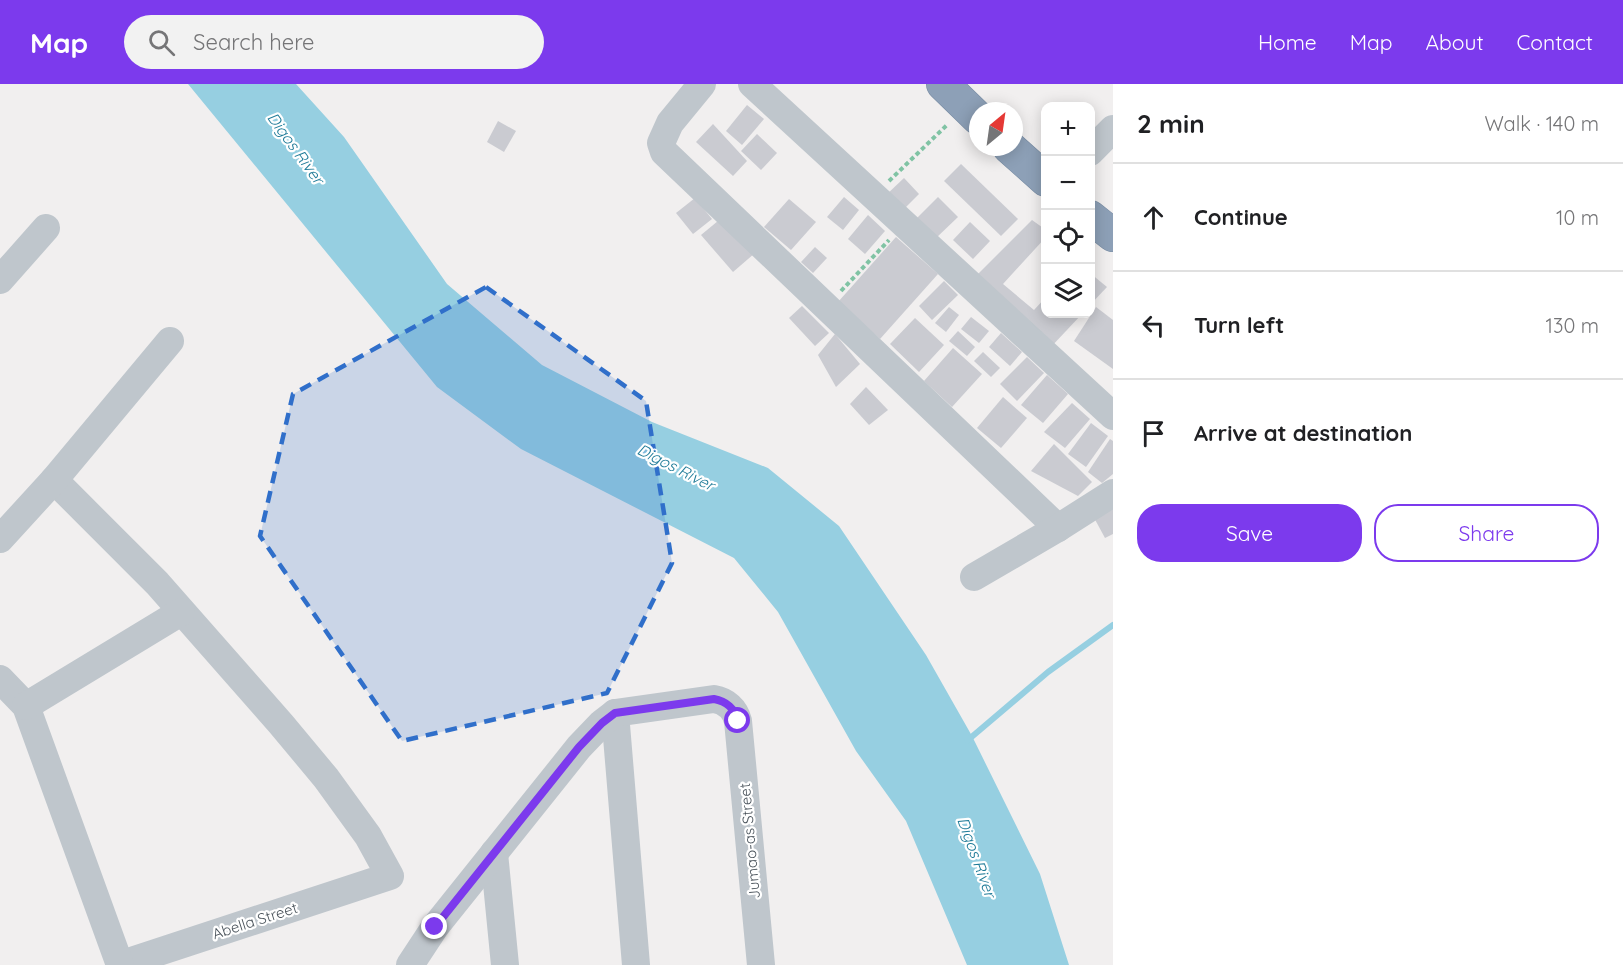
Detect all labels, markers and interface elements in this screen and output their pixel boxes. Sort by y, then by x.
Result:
search box [124,15,544,69]
text: Map [30,25,88,60]
icon: search [145,26,178,59]
text: Search here [193,28,315,56]
text: Home [1258,29,1317,55]
text: Map [1350,29,1393,55]
text: About [1426,29,1484,55]
text: Contact [1517,29,1593,55]
north arrow [969,102,1023,156]
map controls [1041,102,1095,318]
button: + [1041,102,1095,156]
text: 2 min [1137,107,1205,140]
water label: Digos River [263,108,330,189]
text: Walk · 140 m [1484,111,1599,136]
button: − [1041,156,1095,210]
icon: ahead [1137,201,1170,234]
text: Continue [1194,203,1288,231]
text: 10 m [1556,205,1599,230]
button: locate [1041,210,1095,264]
button: layers [1041,264,1095,318]
icon: left [1137,309,1170,342]
text: Turn left [1194,311,1284,339]
text: 130 m [1546,313,1599,338]
icon: arrive [1137,417,1170,450]
text: Arrive at destination [1194,419,1412,447]
water label: Digos River [634,439,720,496]
button: Save [1137,504,1362,562]
button: Share [1374,504,1599,562]
route start [724,707,750,733]
street label: Jumao-as Street [735,782,764,900]
water label: Digos River [953,814,1001,902]
street label: Abella Street [210,898,300,943]
route end [421,913,447,939]

